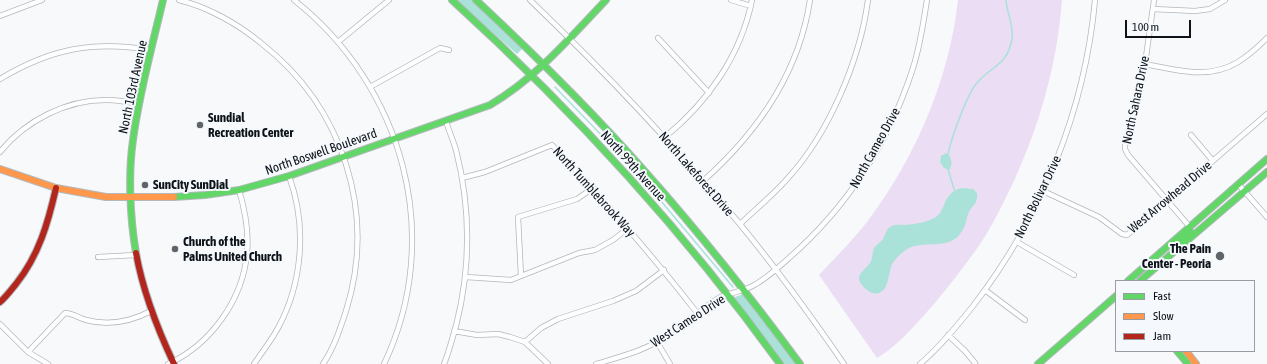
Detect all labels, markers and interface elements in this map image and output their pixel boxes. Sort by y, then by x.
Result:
scale bar [1127,12,1193,38]
text: 100 m [1132,20,1159,34]
street label: North 103rd Avenue [115,39,151,135]
street label: North Sahara Drive [1119,54,1153,146]
street label: North Cameo Drive [846,105,904,191]
place label: Sundial Recreation Center [208,110,293,141]
marker: Sundial Recreation Center [195,120,205,130]
street label: North Boswell Boulevard [263,126,379,178]
street label: North 99th Avenue [597,128,669,204]
street label: North Lakeforest Drive [655,129,737,219]
street label: North Tumblebrook Way [550,144,638,240]
street label: North Bolivar Drive [1011,153,1065,241]
street label: West Arrowhead Drive [1125,158,1215,236]
place label: SunCity SunDial [153,177,229,193]
marker: SunCity SunDial [140,180,150,190]
place label: Church of the Palms United Church [183,234,282,265]
place label: The Pain Center - Peoria [1142,241,1211,272]
marker: Church of the Palms United Church [170,244,180,254]
marker: The Pain Center - Peoria [1214,250,1226,262]
legend [1115,280,1255,352]
text: Fast [1153,289,1171,303]
street label: West Cameo Drive [648,291,728,351]
text: Slow [1153,309,1174,323]
text: Jam [1153,329,1171,343]

